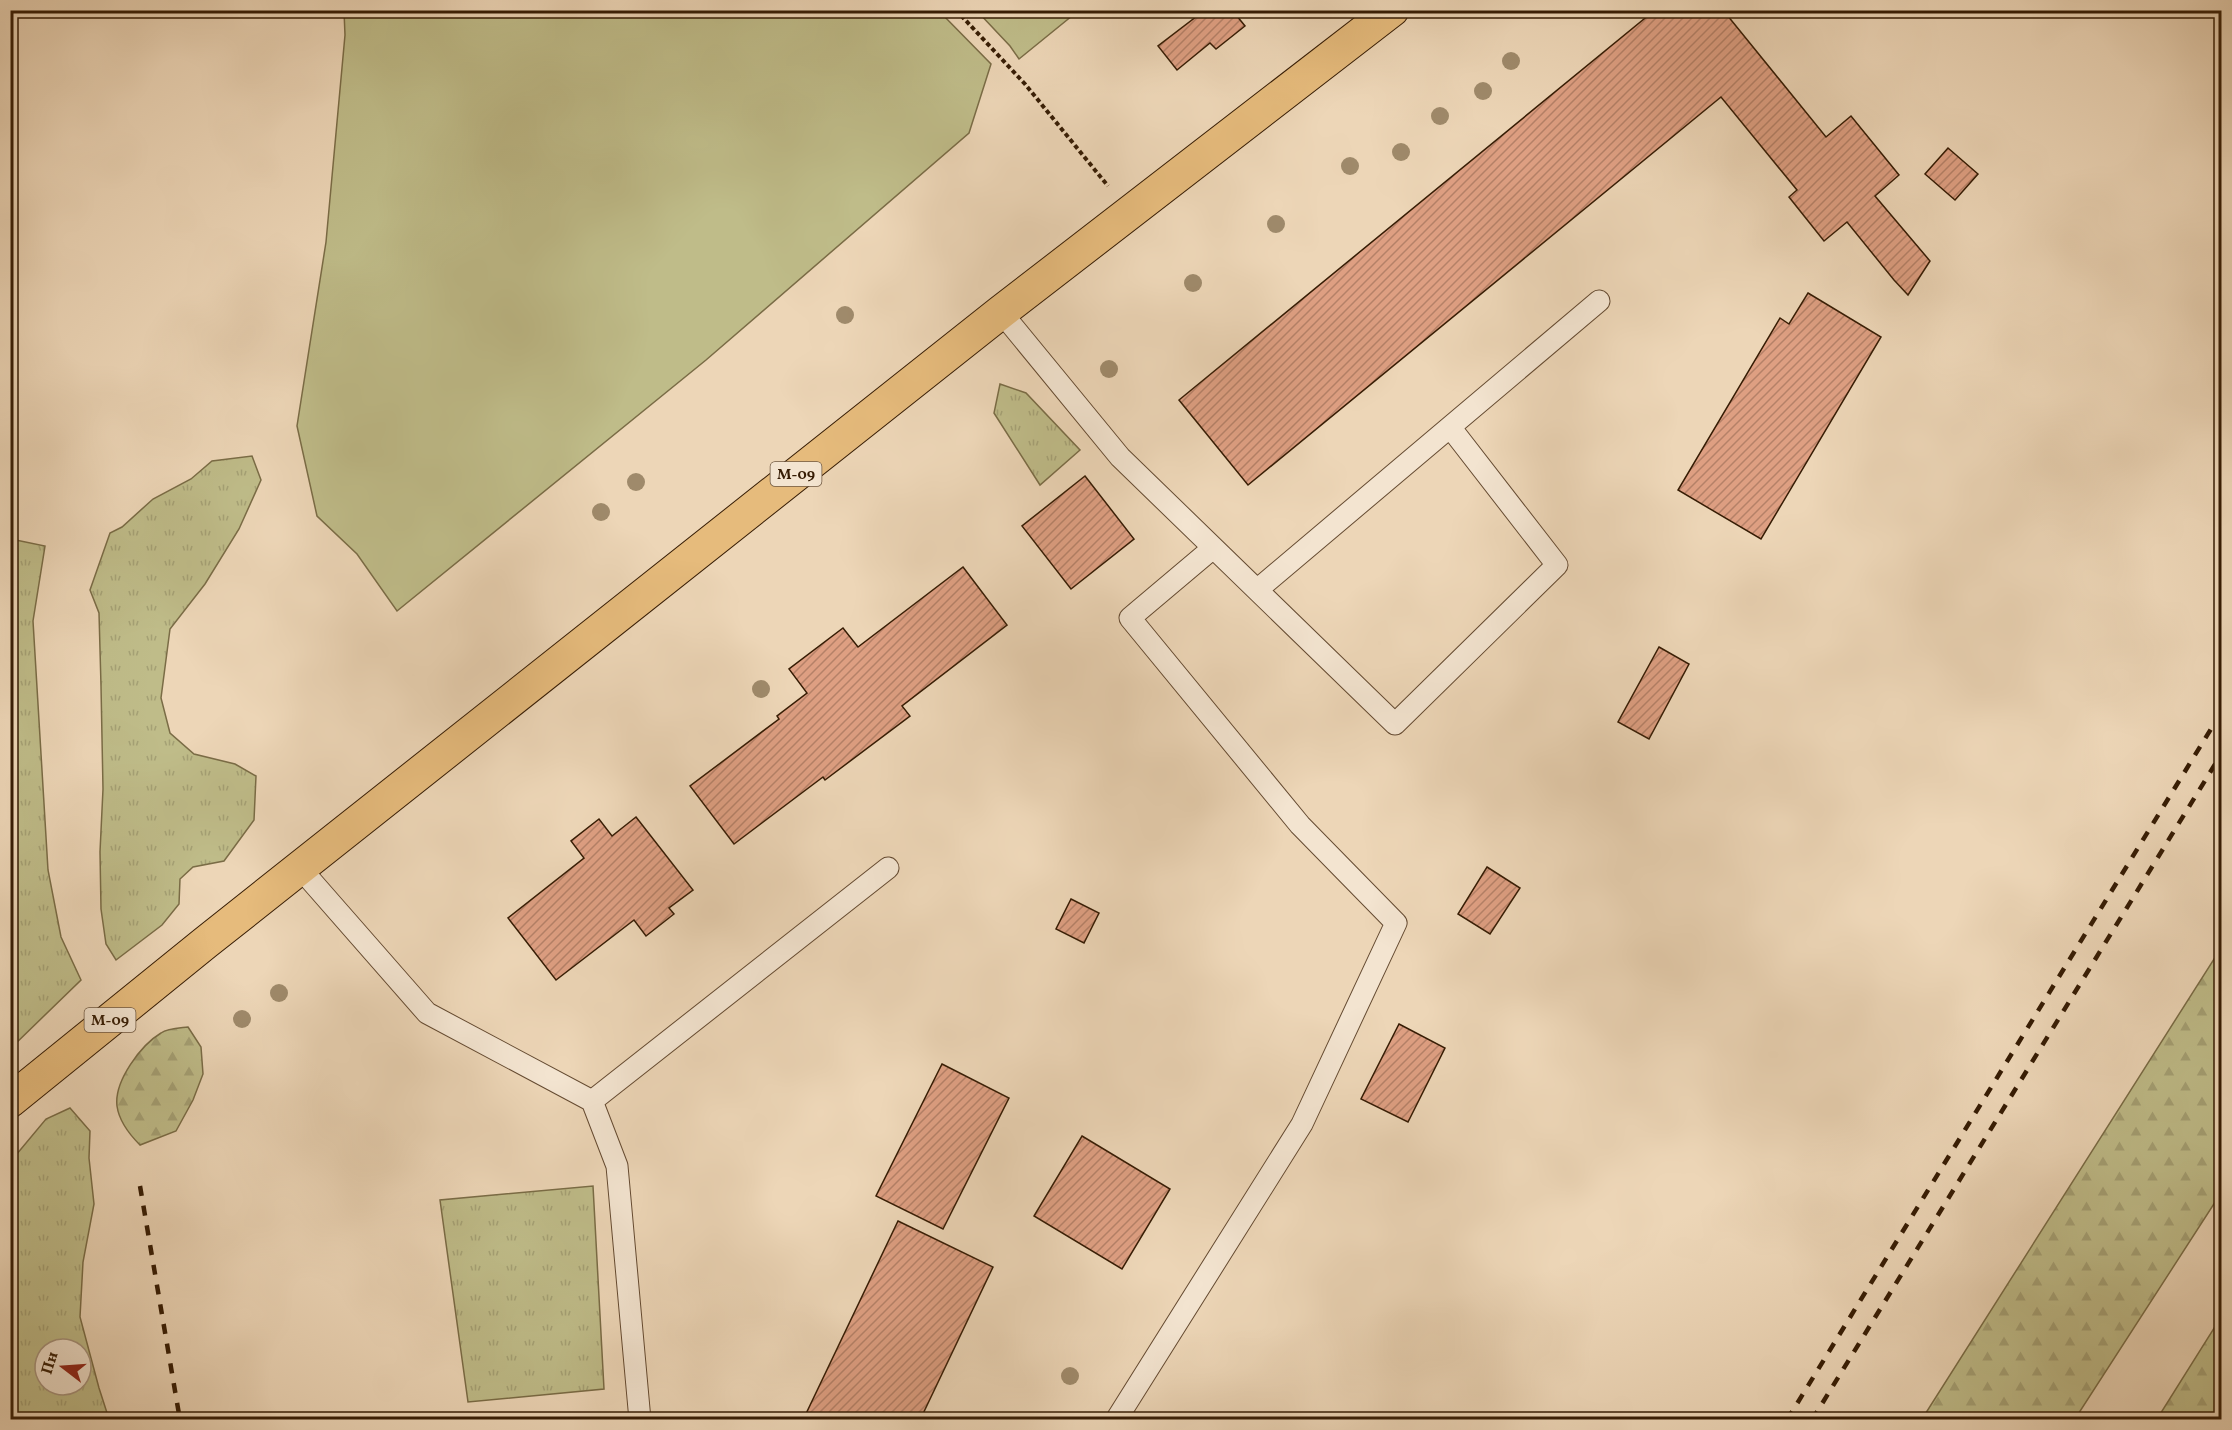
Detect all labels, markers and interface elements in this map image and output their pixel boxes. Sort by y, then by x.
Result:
road number: М-09 [770,462,822,486]
road number: М-09 [84,1008,136,1032]
north arrow [33,1337,93,1397]
text: Пн [37,1349,64,1377]

